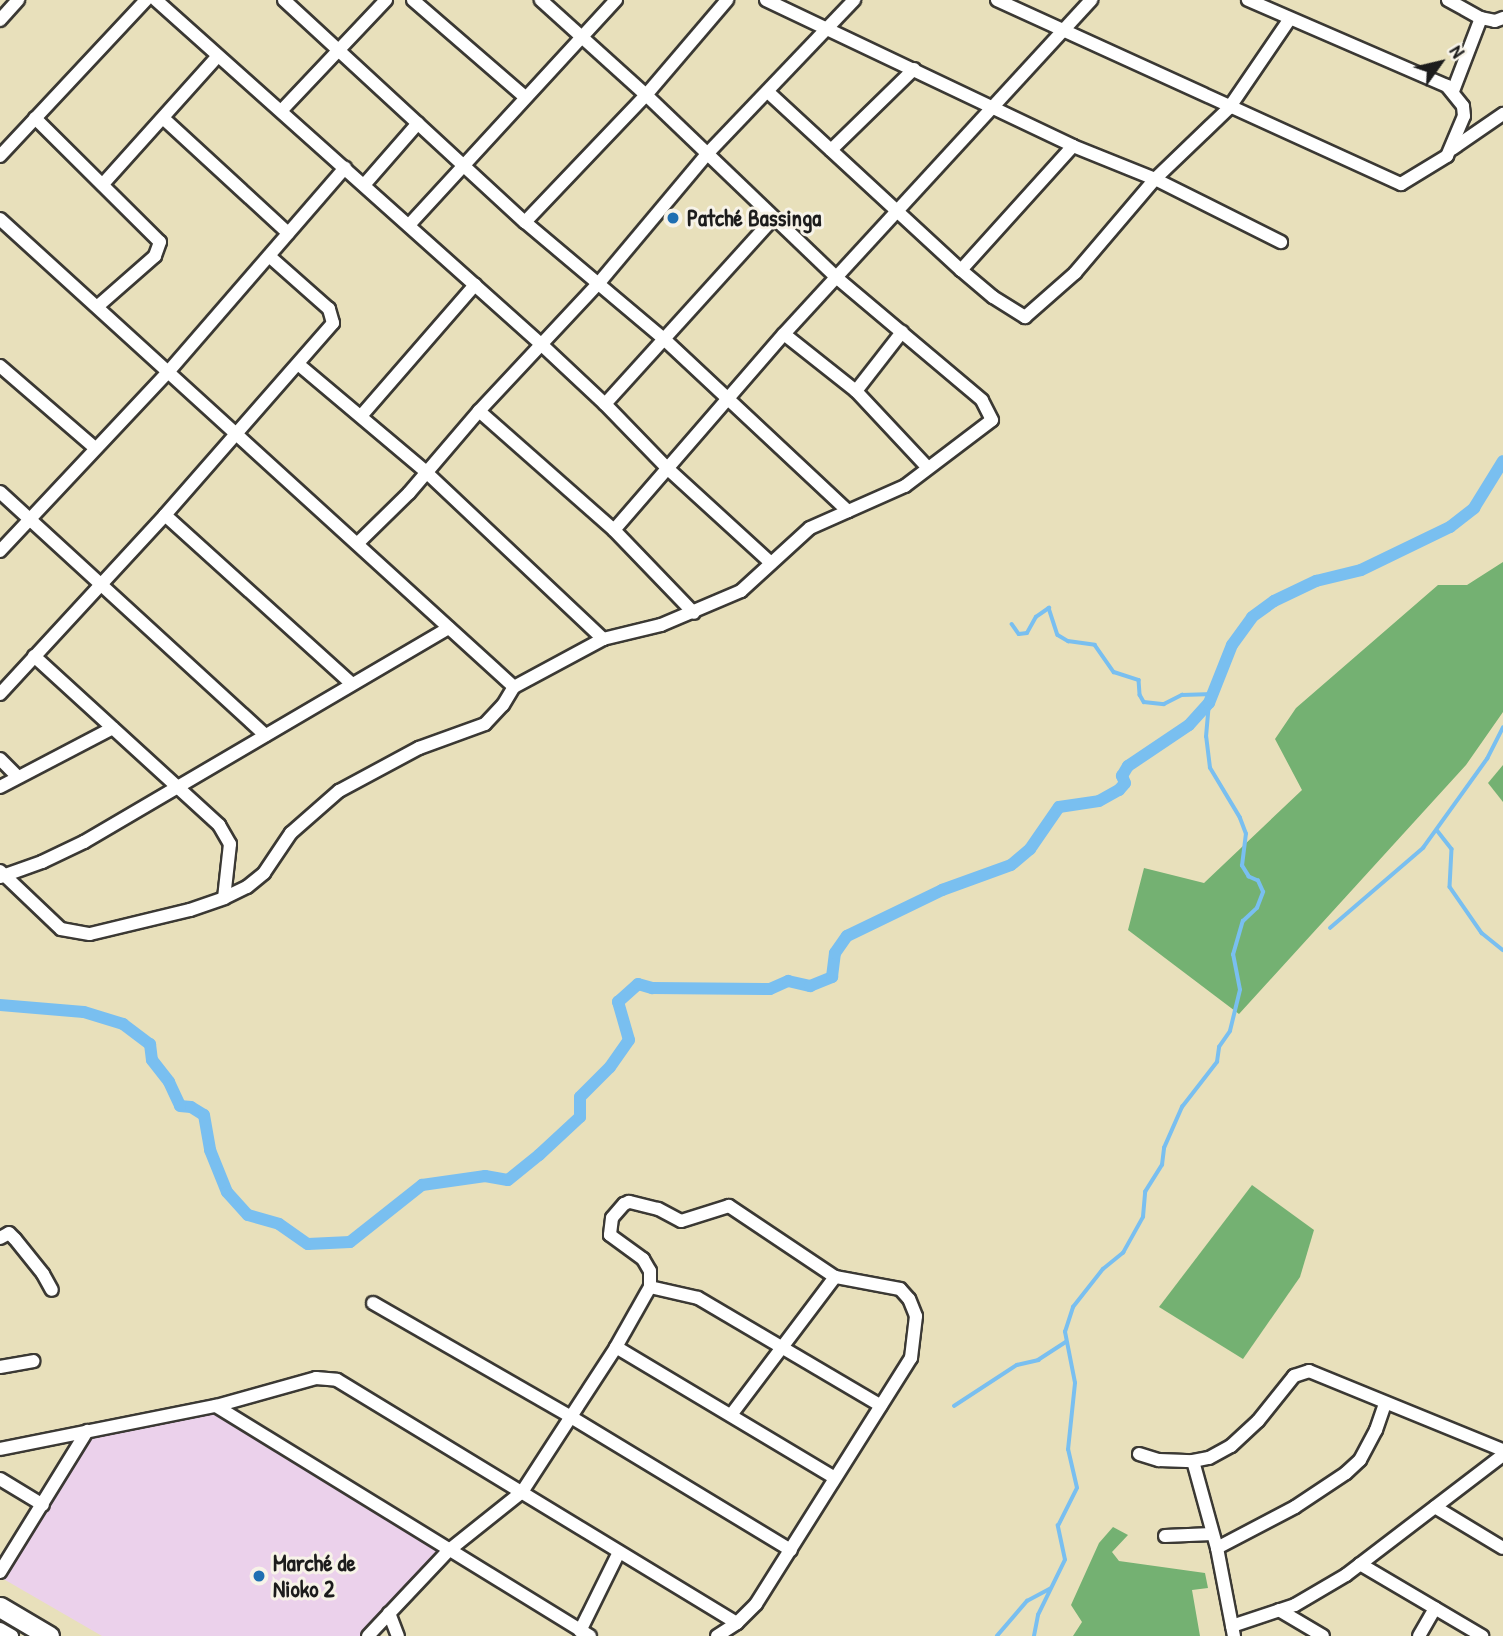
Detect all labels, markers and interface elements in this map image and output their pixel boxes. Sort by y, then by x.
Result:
north arrow [1405,28,1475,98]
text: N [1444,40,1471,63]
place label: Patché Bassinga [687,204,821,232]
marker: Patché Bassinga [665,210,681,226]
place label: Marché de Nioko 2 [273,1549,356,1603]
marker: Marché de Nioko 2 [251,1568,267,1584]

